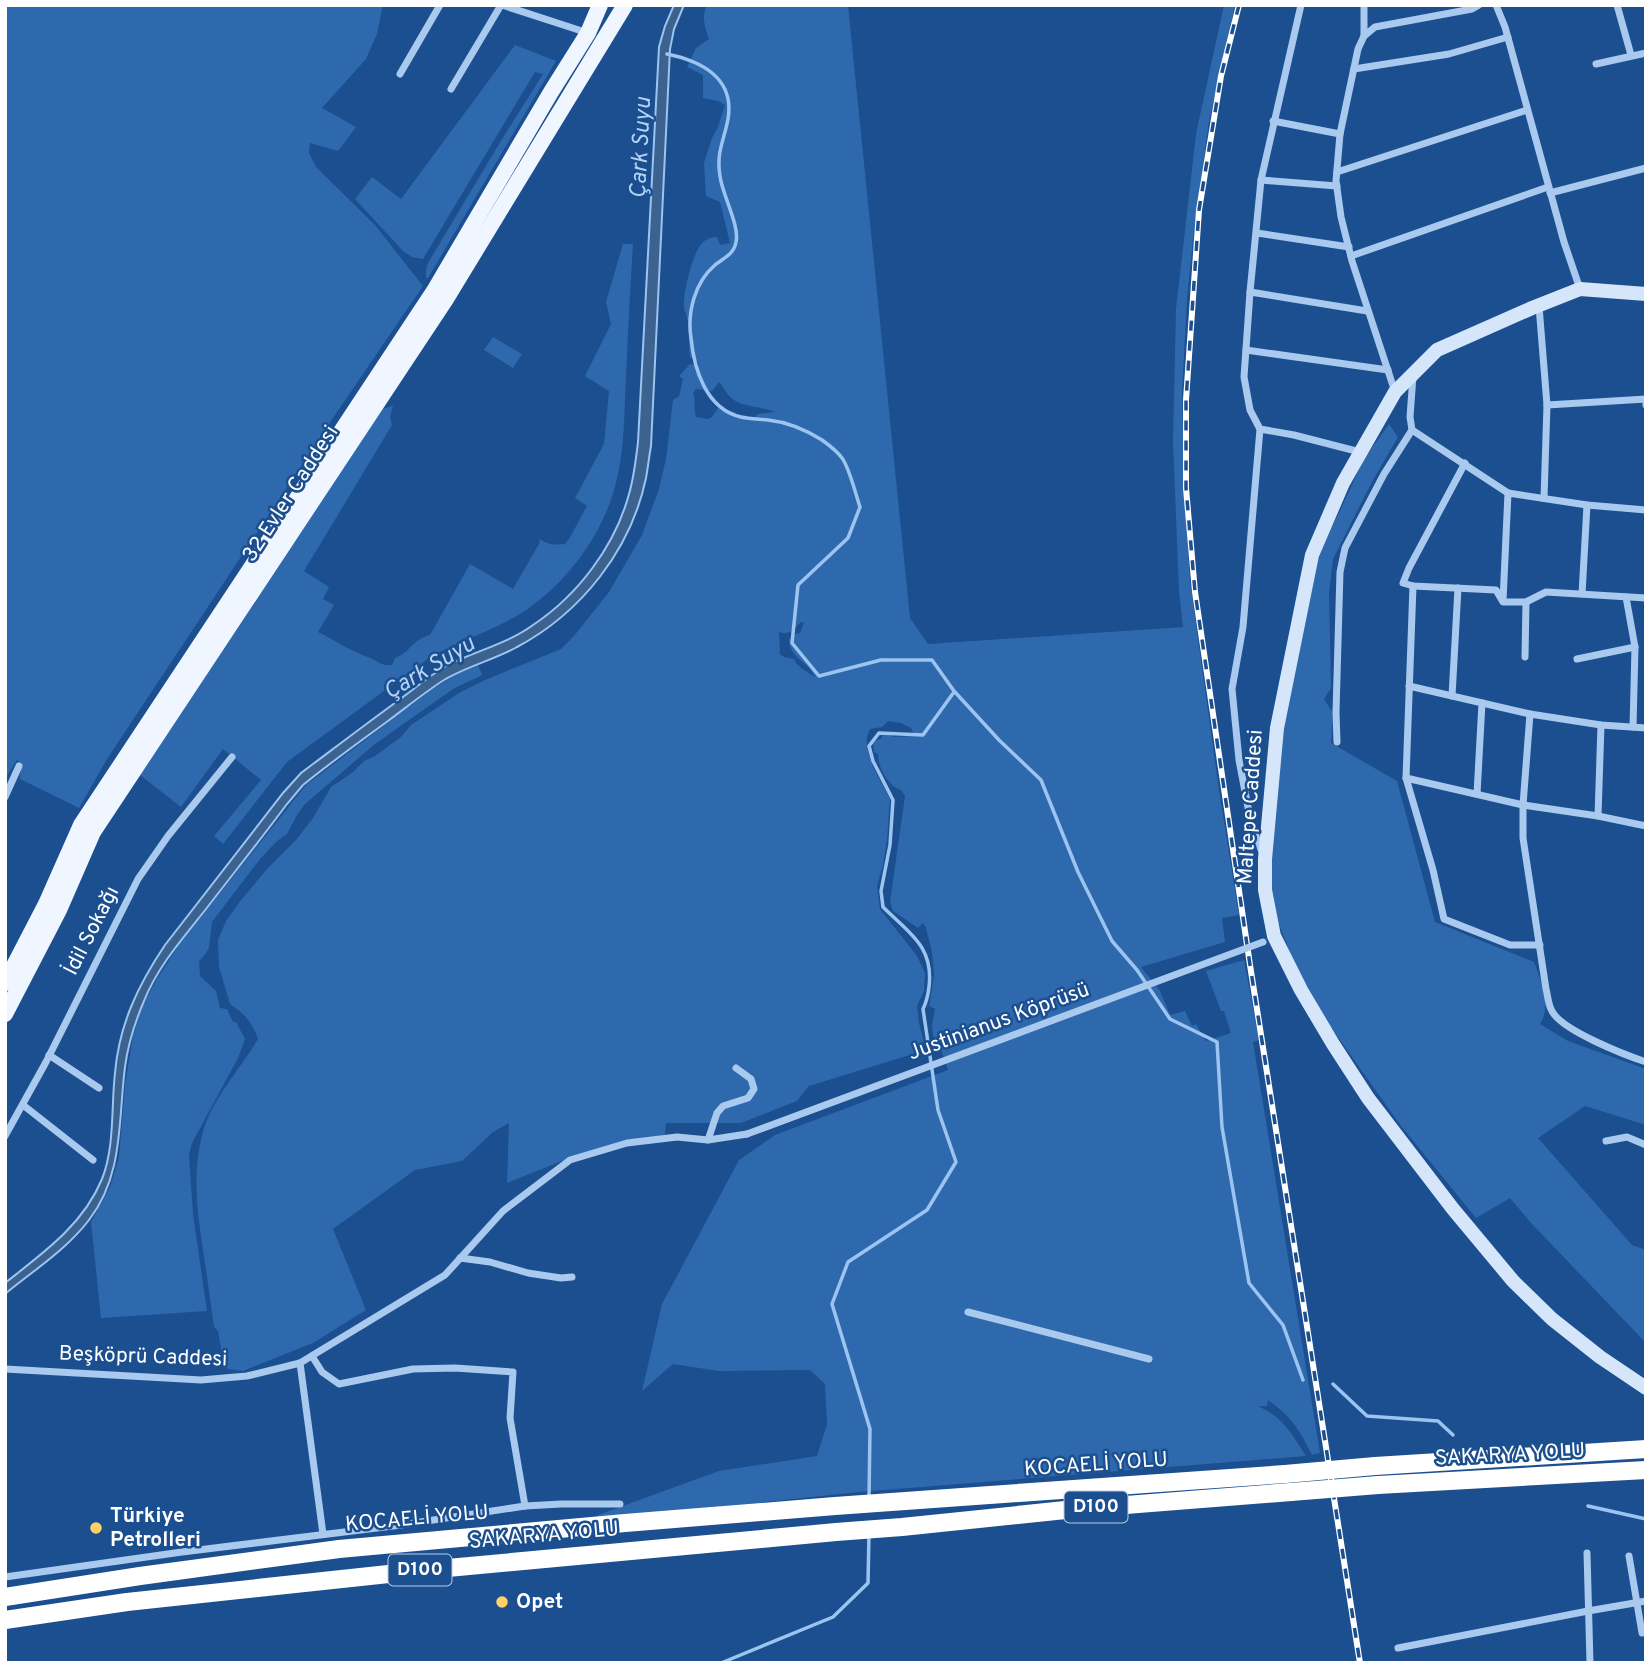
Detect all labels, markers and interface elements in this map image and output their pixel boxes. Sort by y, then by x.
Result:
water label: Çark Suyu [625,96,659,199]
street label: 32 Evler Caddesi [237,421,345,567]
water label: Çark Suyu [379,630,481,708]
street label: Maltepe Caddesi [1232,729,1270,885]
street label: İdil Sokağı [58,882,126,980]
street label: Justinianus Köprüsü [905,977,1093,1067]
street label: Beşköprü Caddesi [58,1341,228,1373]
street label: SAKARYA YOLU [1434,1438,1586,1472]
street label: KOCAELİ YOLU [1023,1447,1169,1483]
road number: D100 [1064,1492,1128,1522]
street label: KOCAELİ YOLU [344,1499,490,1539]
place label: Türkiye Petrolleri [110,1503,201,1554]
street label: SAKARYA YOLU [468,1516,620,1556]
marker: Türkiye Petrolleri [88,1520,104,1536]
road number: D100 [388,1554,452,1586]
place label: Opet [516,1589,563,1616]
marker: Opet [494,1594,510,1610]

